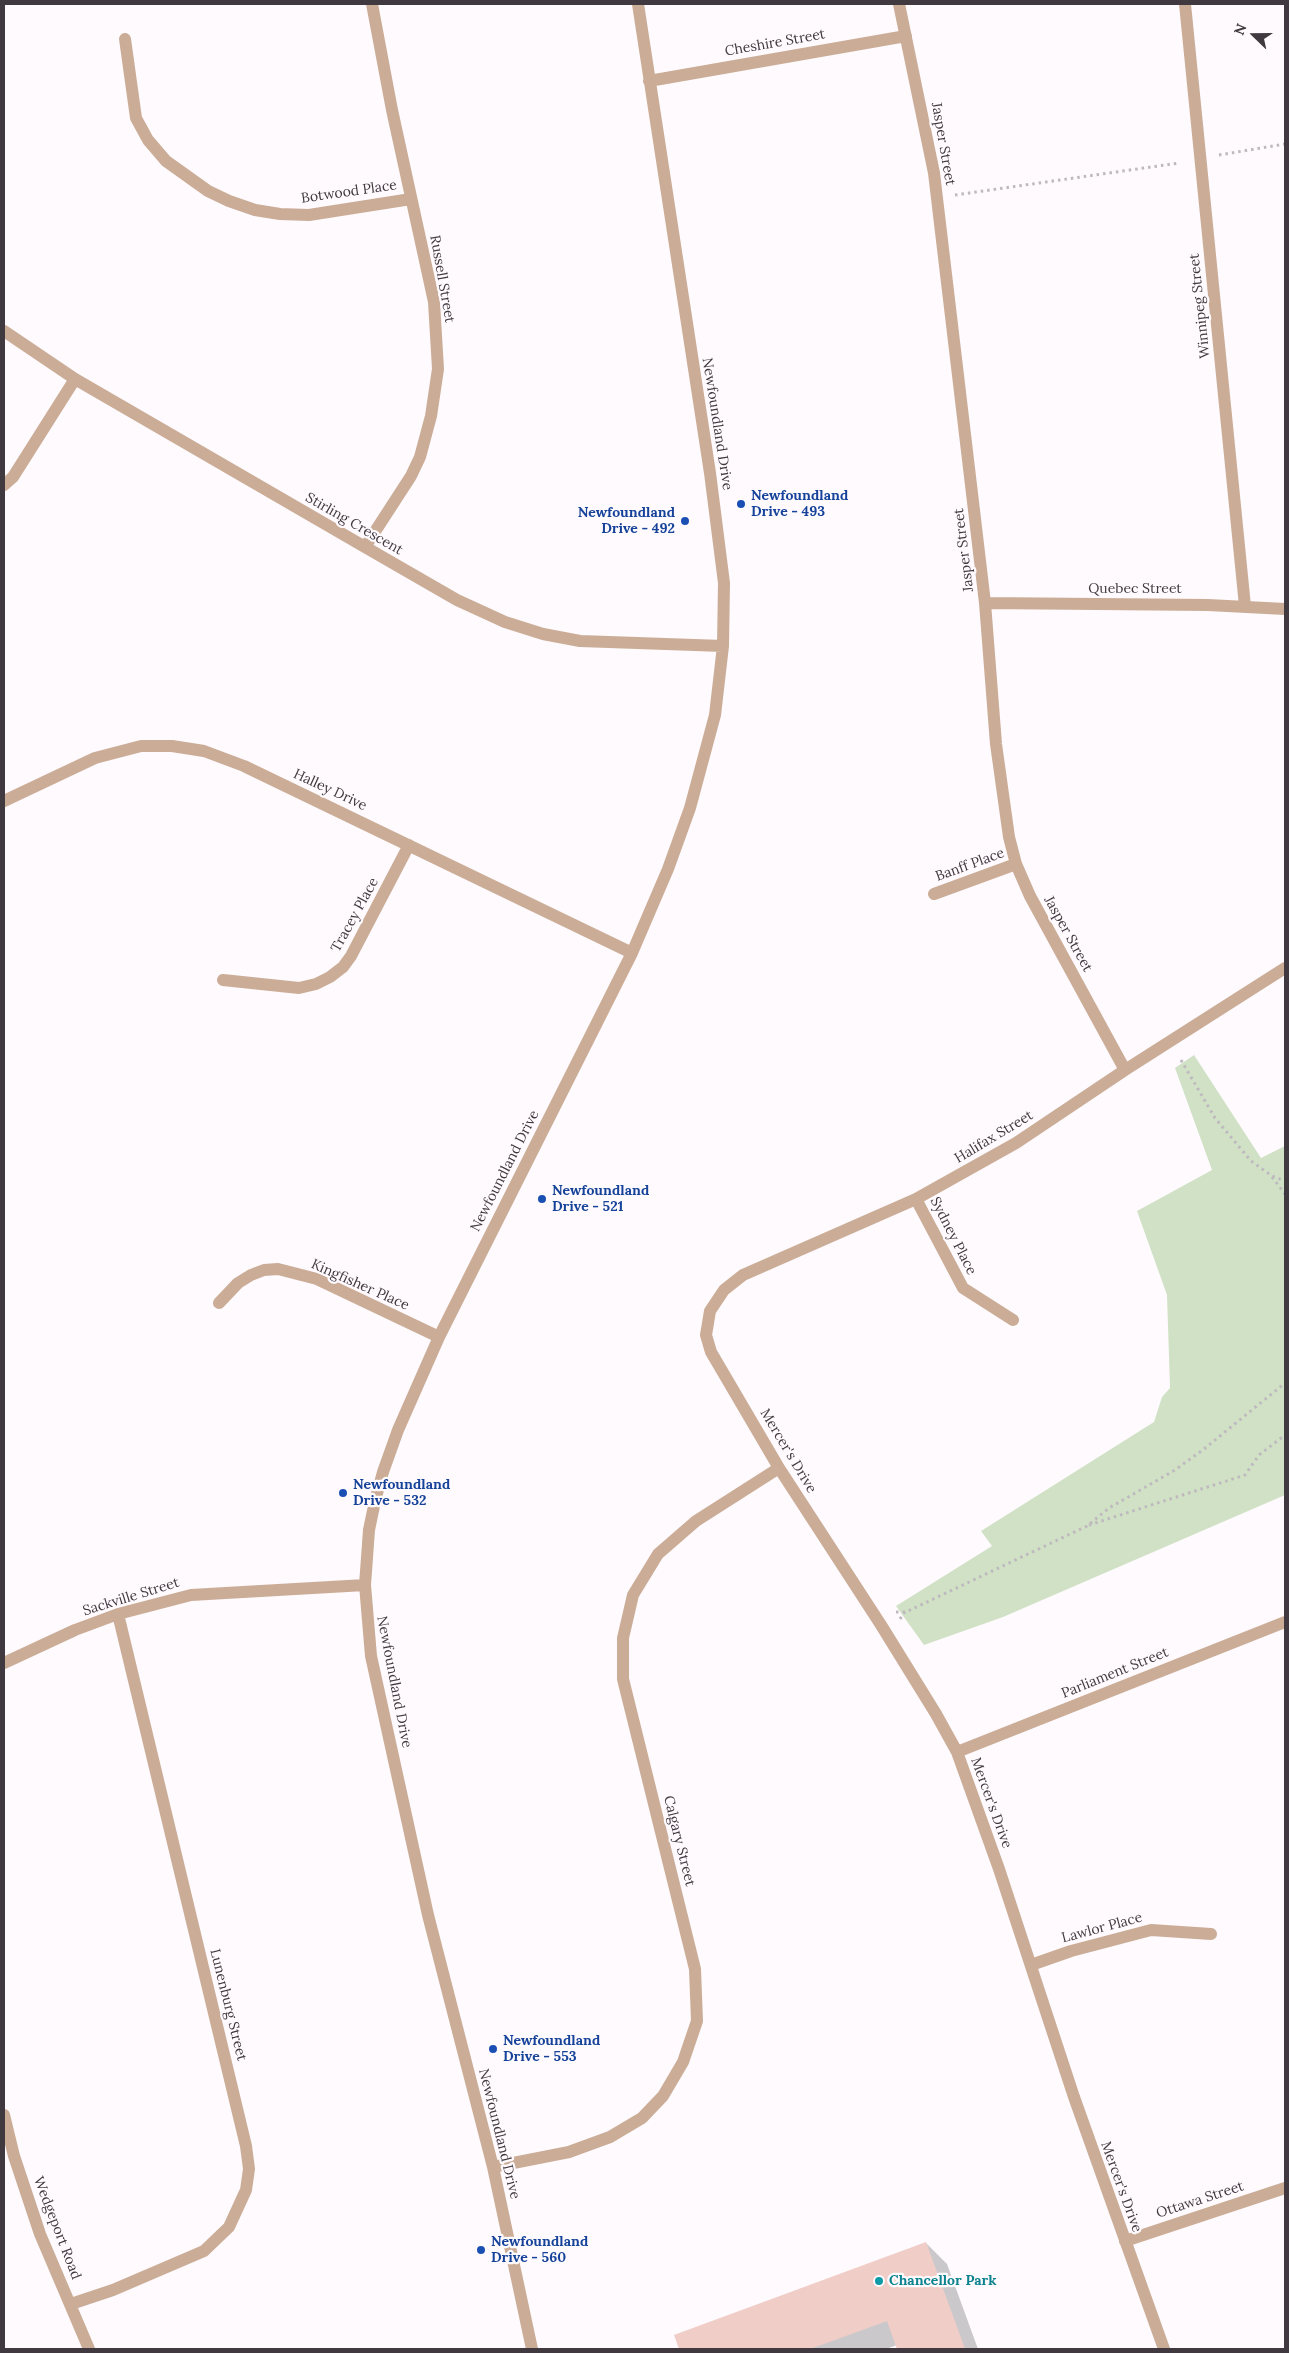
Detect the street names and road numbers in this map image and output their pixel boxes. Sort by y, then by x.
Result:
street label: Cheshire Street [724,26,826,60]
street label: Jasper Street [927,101,959,187]
street label: Botwood Place [300,177,398,207]
street label: Russell Street [426,234,458,324]
street label: Winnipeg Street [1186,253,1214,359]
street label: Newfoundland Drive [698,357,736,491]
street label: Stirling Crescent [302,489,406,559]
street label: Jasper Street [951,507,977,593]
street label: Quebec Street [1088,581,1182,597]
street label: Halley Drive [291,766,369,814]
street label: Banff Place [933,845,1007,885]
street label: Tracey Place [328,875,382,955]
street label: Jasper Street [1040,893,1096,975]
street label: Halifax Street [952,1107,1036,1167]
street label: Newfoundland Drive [467,1108,543,1234]
street label: Sydney Place [926,1194,980,1278]
street label: Kingfisher Place [308,1256,412,1314]
street label: Mercer's Drive [756,1406,820,1496]
street label: Sackville Street [81,1574,181,1620]
street label: Newfoundland Drive [373,1615,415,1749]
street label: Parliament Street [1059,1644,1171,1702]
street label: Mercer's Drive [967,1755,1015,1851]
street label: Calgary Street [660,1794,698,1888]
street label: Lawlor Place [1060,1909,1144,1947]
street label: Lunenburg Street [206,1947,250,2063]
street label: Newfoundland Drive [475,2067,523,2201]
street label: Mercer's Drive [1097,2139,1145,2235]
street label: Wedgeport Road [30,2174,84,2282]
street label: Ottawa Street [1154,2178,1246,2222]

